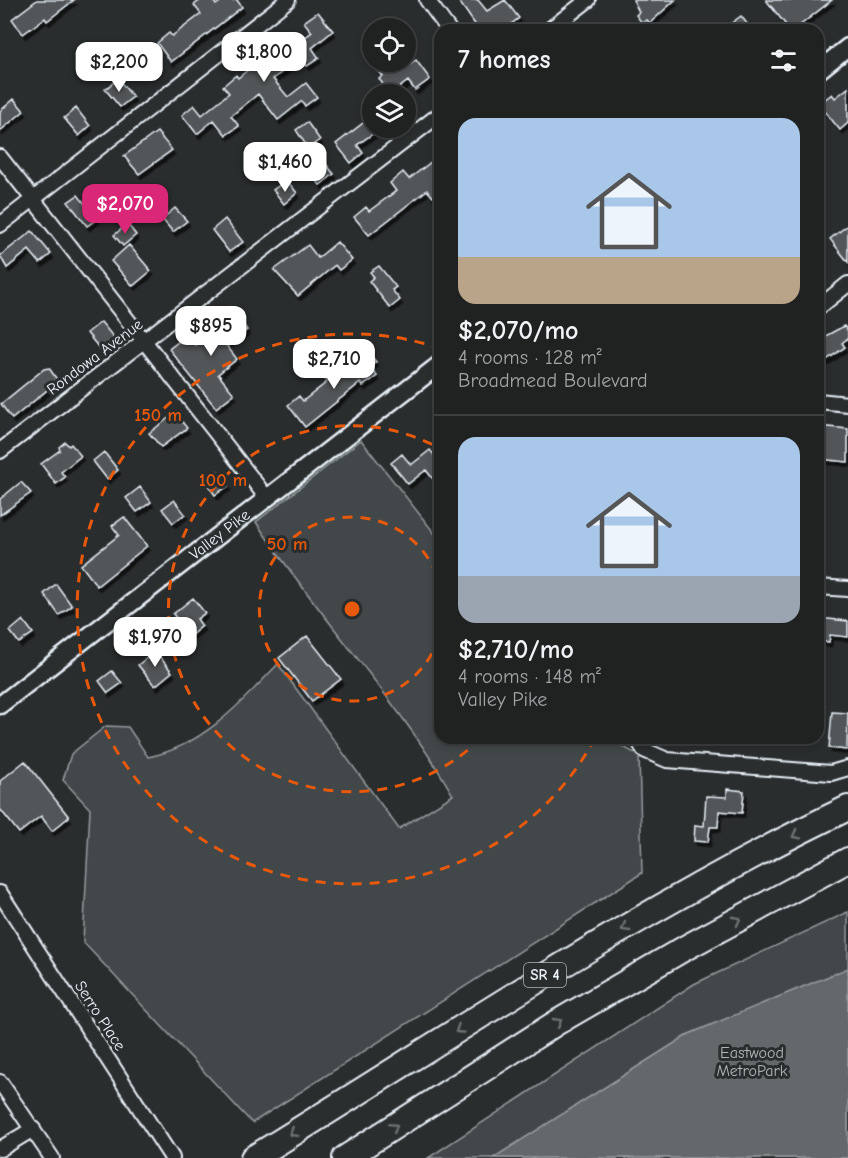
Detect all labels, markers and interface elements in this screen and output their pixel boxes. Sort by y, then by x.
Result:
map controls [362,18,416,138]
button: locate [362,18,416,72]
pin: $1,800 [215,32,313,83]
text: $1,800 [236,40,292,63]
pin: $2,200 [70,42,168,93]
icon: filters [767,44,800,77]
text: 7 homes [458,45,551,75]
text: $2,200 [90,50,148,73]
button: layers [362,84,416,138]
pin: $1,460 [236,142,334,193]
text: $1,460 [258,150,313,173]
icon: home [575,157,683,265]
pin: $2,070 [76,184,174,235]
text: $2,070 [96,192,154,215]
pin: $895 [175,306,247,357]
text: $895 [189,314,233,337]
street label: Rondowa Avenue [44,315,146,399]
text: $2,070/mo [458,316,579,346]
pin: $2,710 [285,339,383,390]
text: 4 rooms · 128 m² [458,346,602,369]
text: $2,710 [307,347,361,370]
text: Broadmead Boulevard [458,369,647,392]
text: 150 m [134,405,182,426]
text: 100 m [199,470,247,491]
icon: home [575,476,683,584]
street label: Valley Pike [186,506,254,564]
text: 50 m [267,534,307,555]
centre of rings [342,599,362,619]
pin: $1,970 [106,617,204,668]
text: $1,970 [128,625,182,648]
text: $2,710/mo [458,635,574,665]
text: 4 rooms · 148 m² [458,665,601,688]
text: Valley Pike [458,688,547,711]
one-way arrow [791,827,802,839]
one-way arrow [730,916,741,927]
one-way arrow [621,921,631,932]
road number: SR 4 [524,963,566,987]
street label: Serro Place [71,978,129,1054]
one-way arrow [552,1018,563,1029]
one-way arrow [455,1023,465,1035]
park label: Eastwood MetroPark [716,1044,788,1080]
one-way arrow [388,1122,398,1134]
one-way arrow [289,1126,299,1138]

